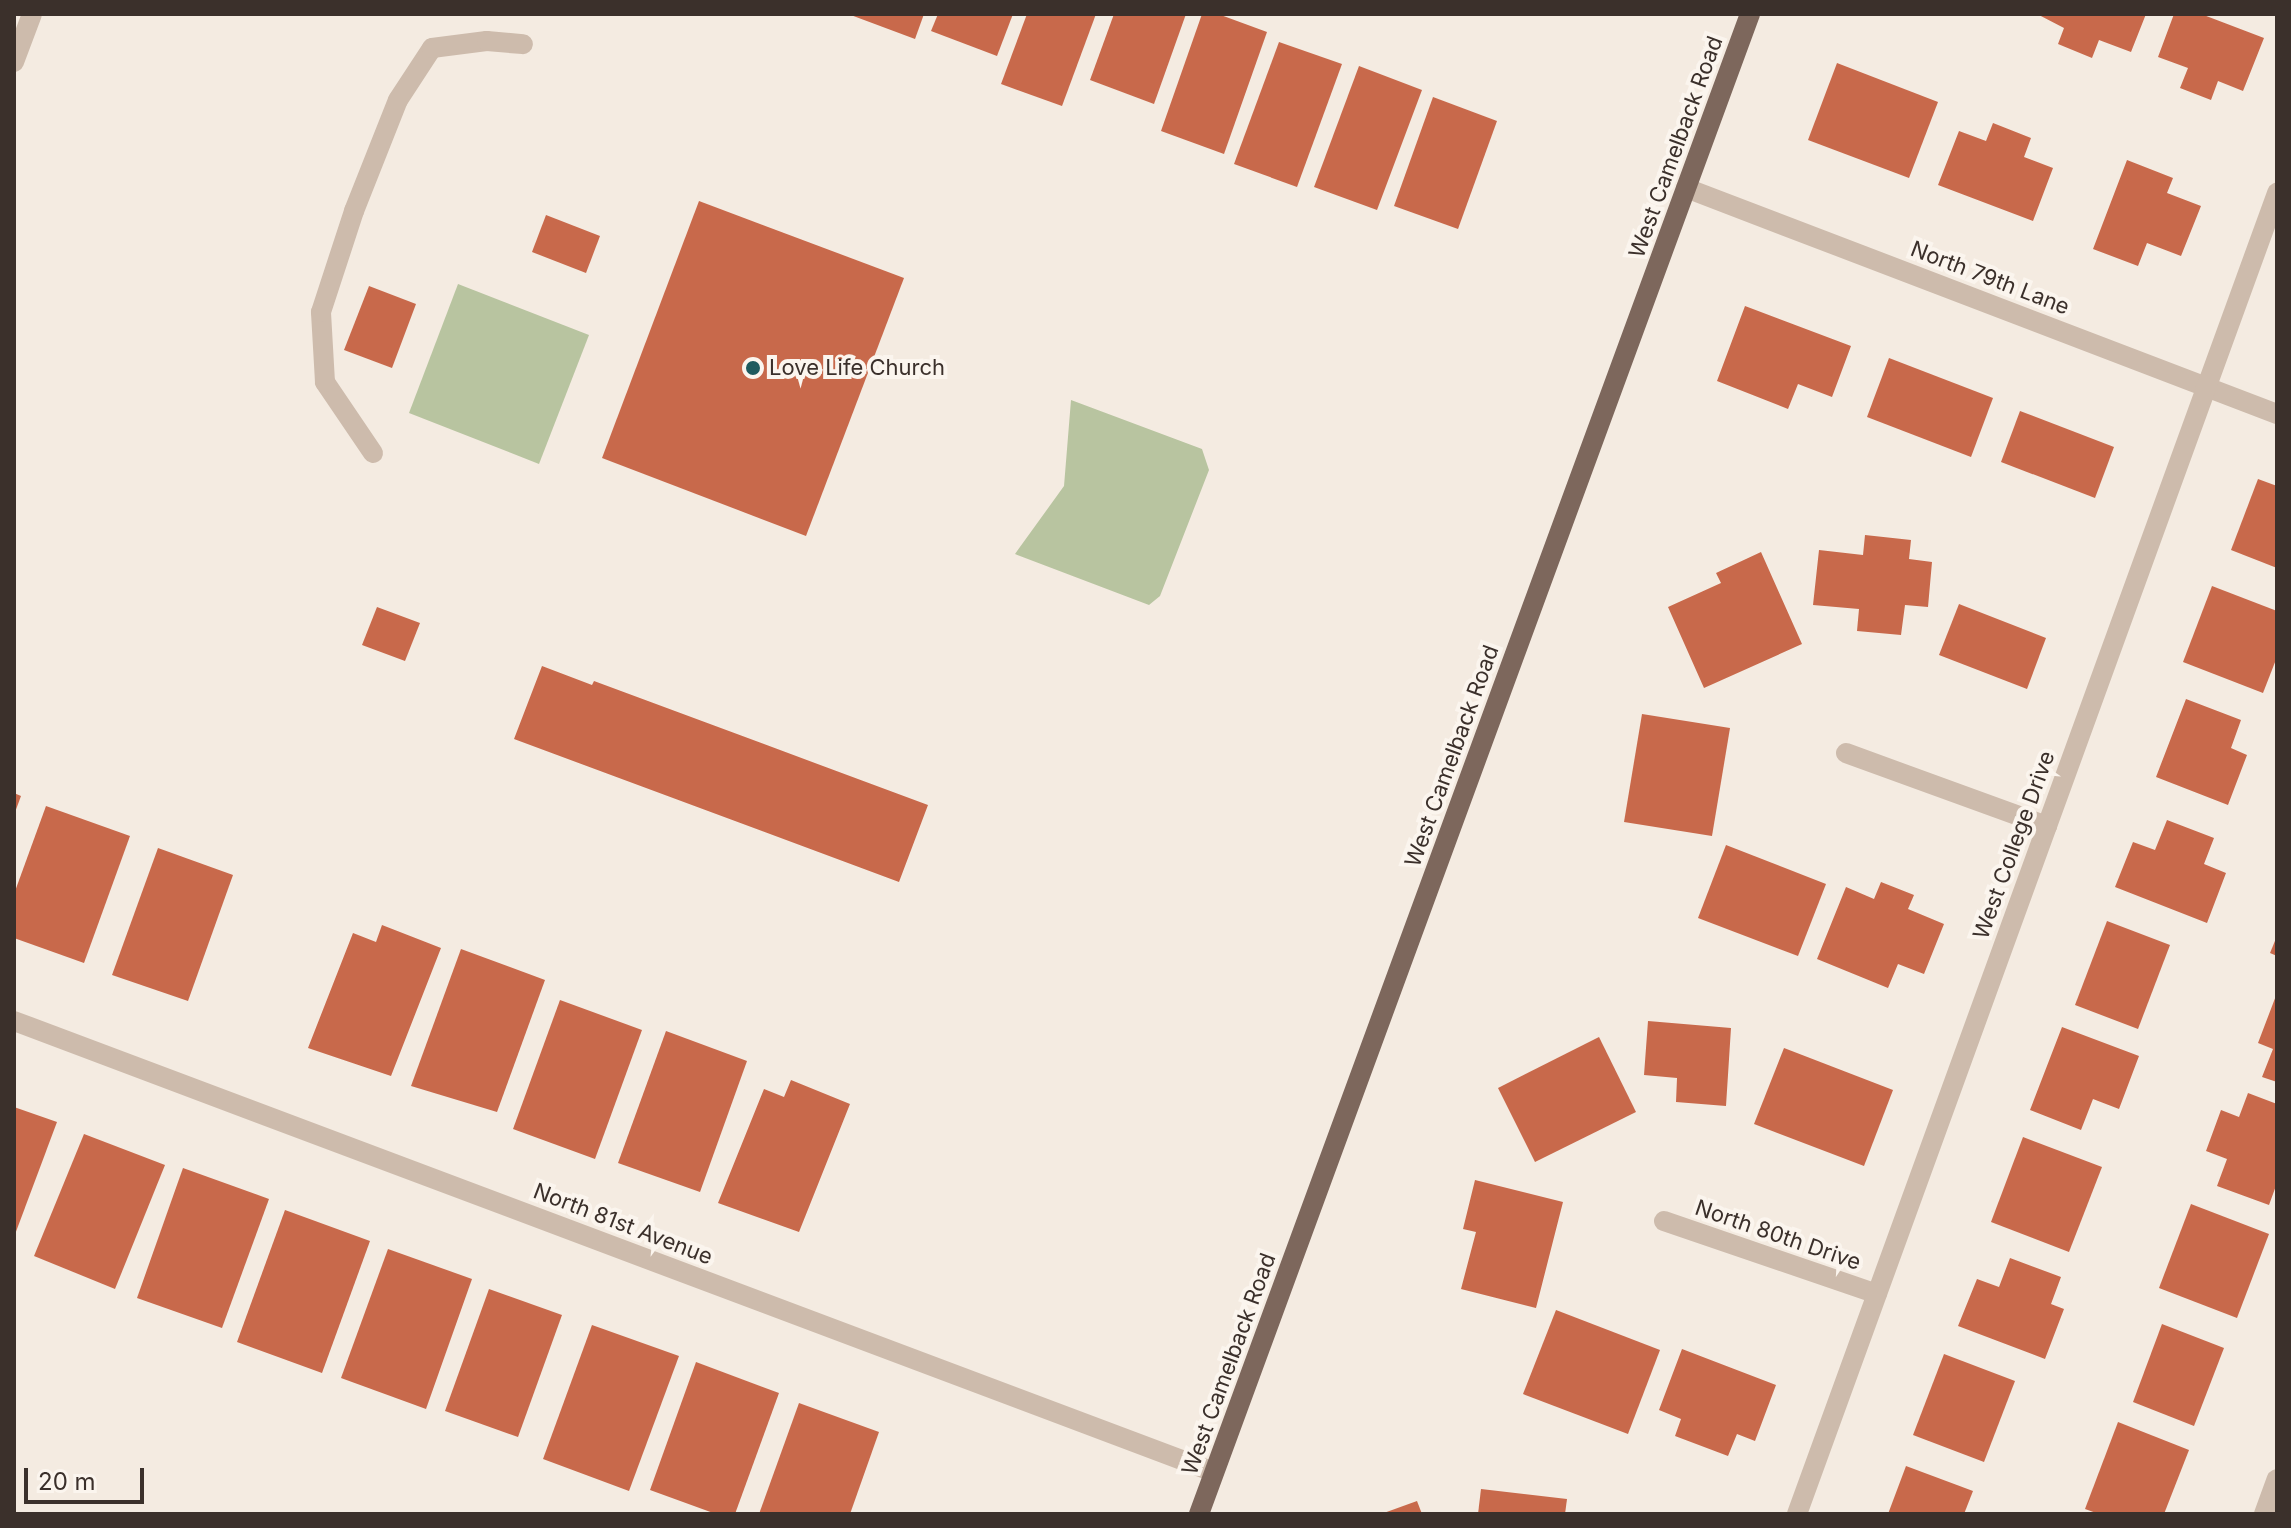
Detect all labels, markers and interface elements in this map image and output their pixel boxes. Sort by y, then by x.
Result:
street label: West Camelback Road [1624,32,1728,262]
street label: North 79th Lane [1907,236,2073,320]
place label: Love Life Church [769,355,945,381]
marker: Love Life Church [744,359,762,377]
street label: West Camelback Road [1400,641,1504,871]
street label: West College Drive [1968,747,2060,943]
street label: North 81st Avenue [530,1178,716,1270]
street label: North 80th Drive [1692,1194,1864,1276]
street label: West Camelback Road [1177,1249,1281,1479]
scale bar [28,1452,148,1502]
text: 20 m [38,1467,96,1496]

